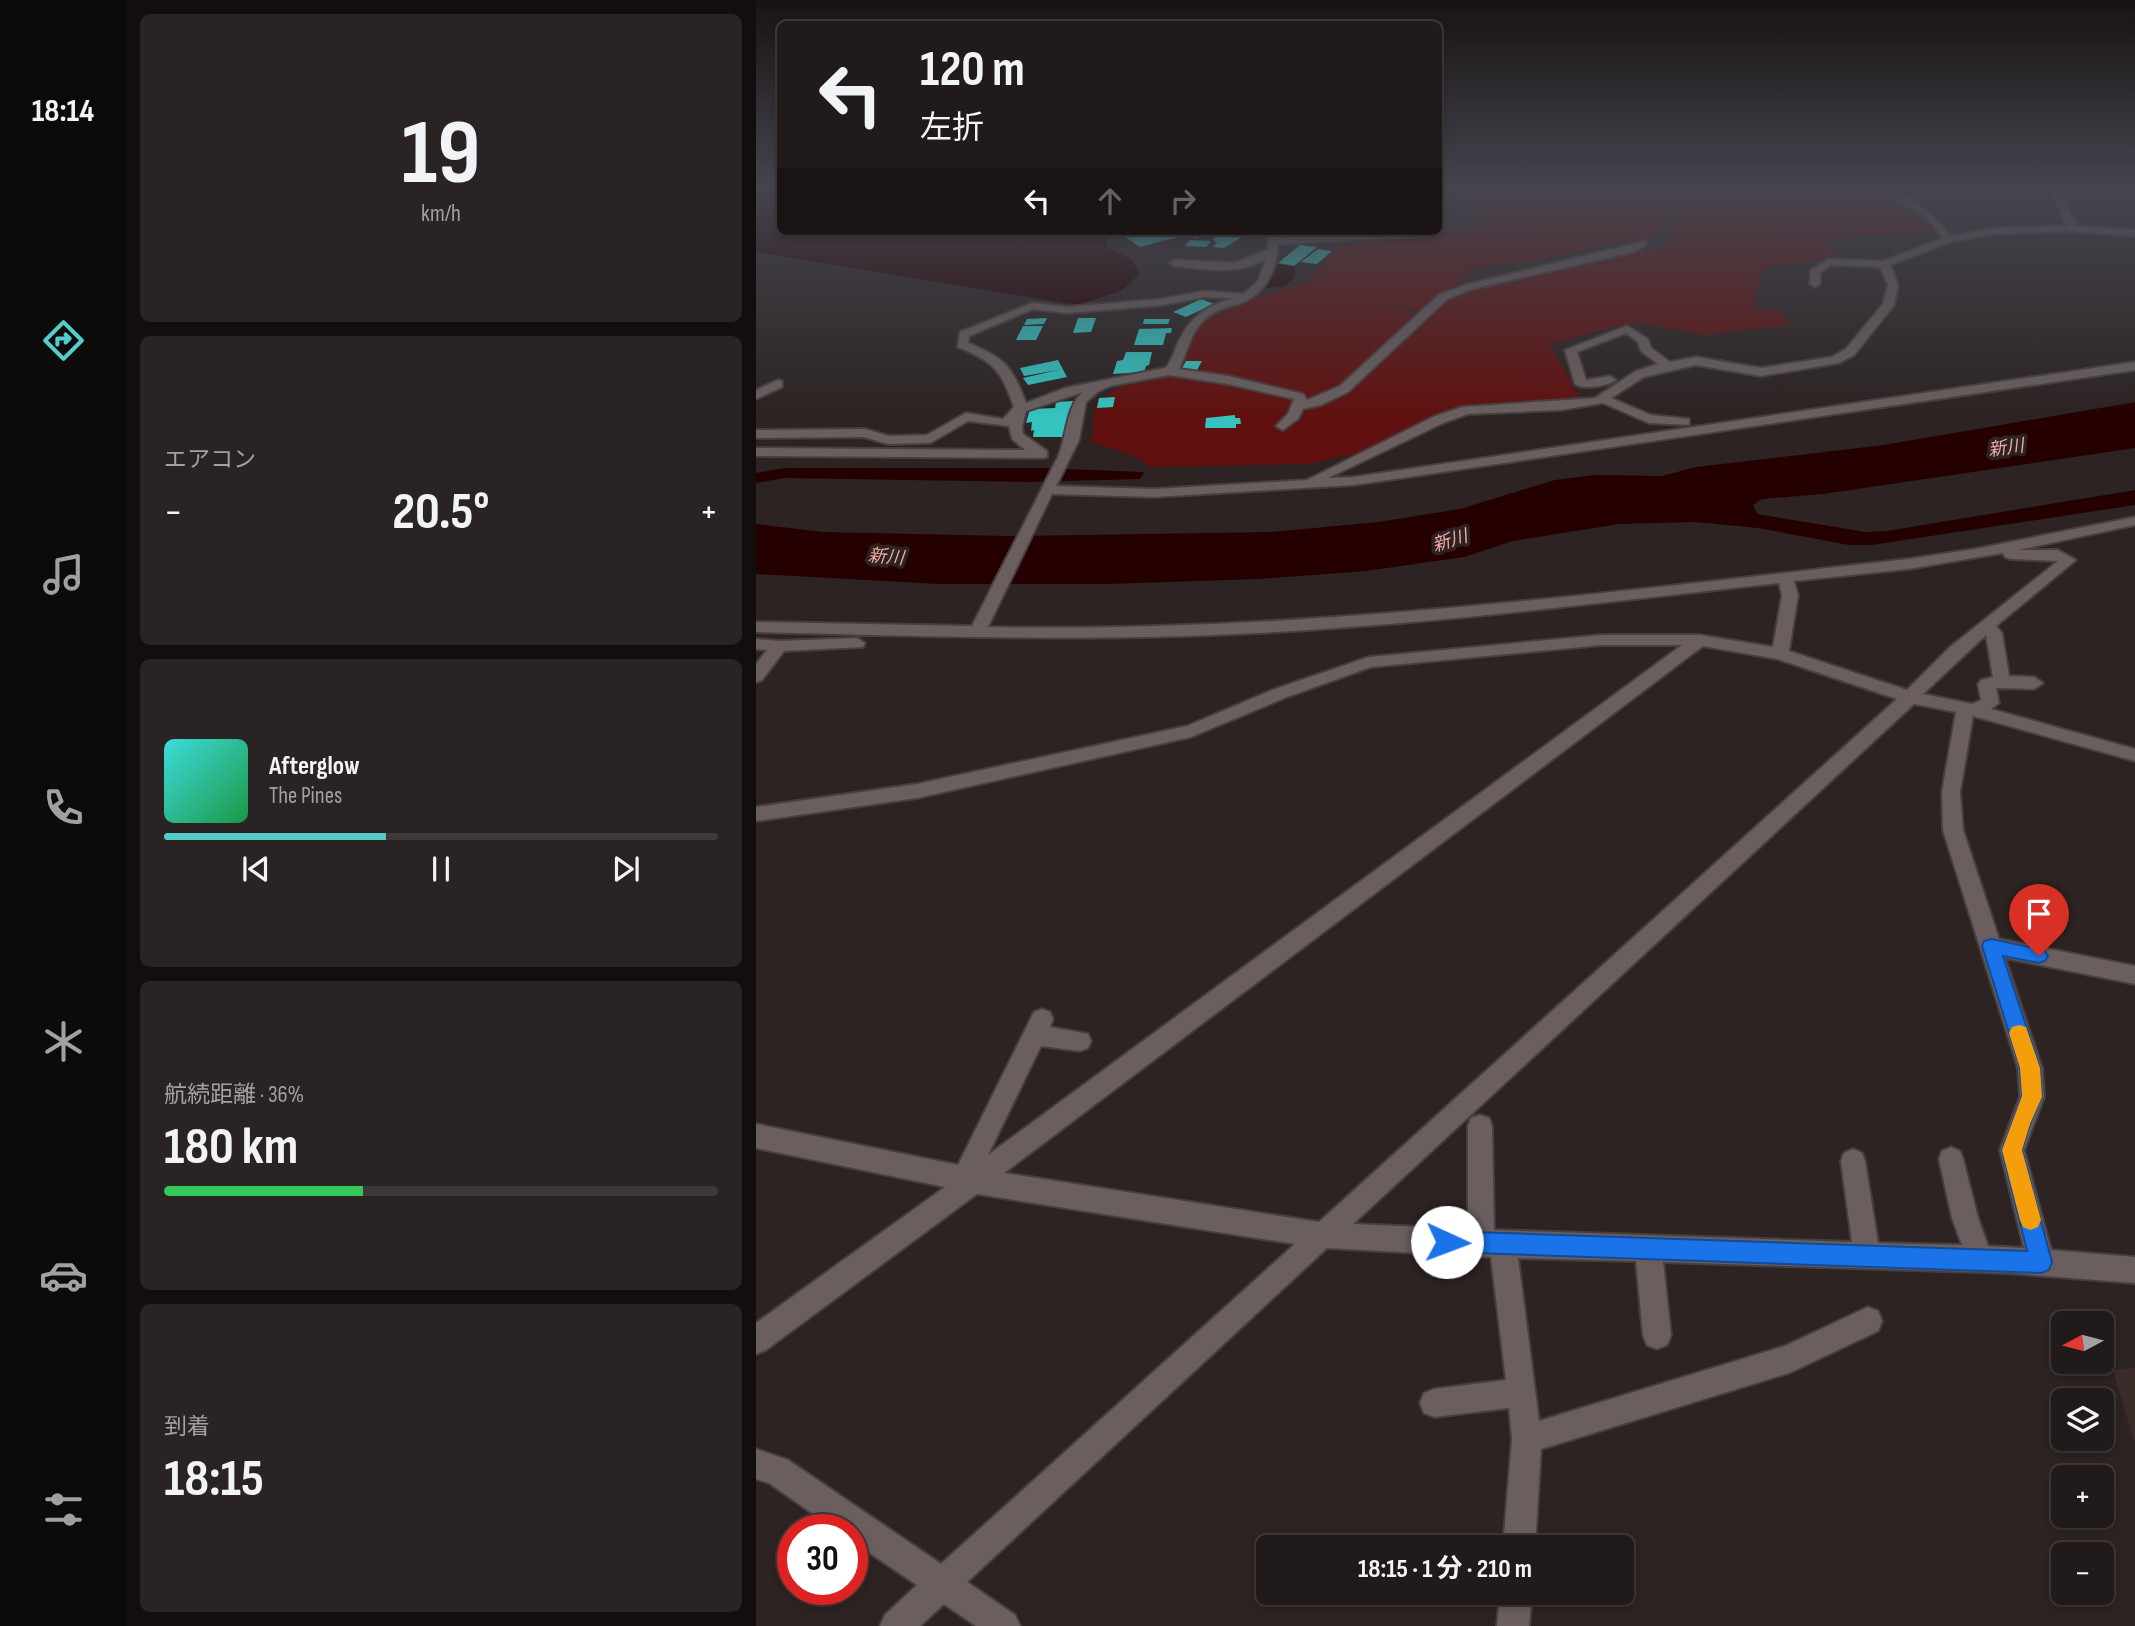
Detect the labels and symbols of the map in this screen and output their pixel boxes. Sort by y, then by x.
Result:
water label: 新川 [1987,435,2027,461]
water label: 新川 [1430,525,1472,556]
water label: 新川 [867,545,907,569]
pin [2009,884,2069,956]
position arrow [1410,1205,1484,1279]
north arrow [2051,1311,2114,1374]
speed limit sign: 30 [777,1514,868,1605]

